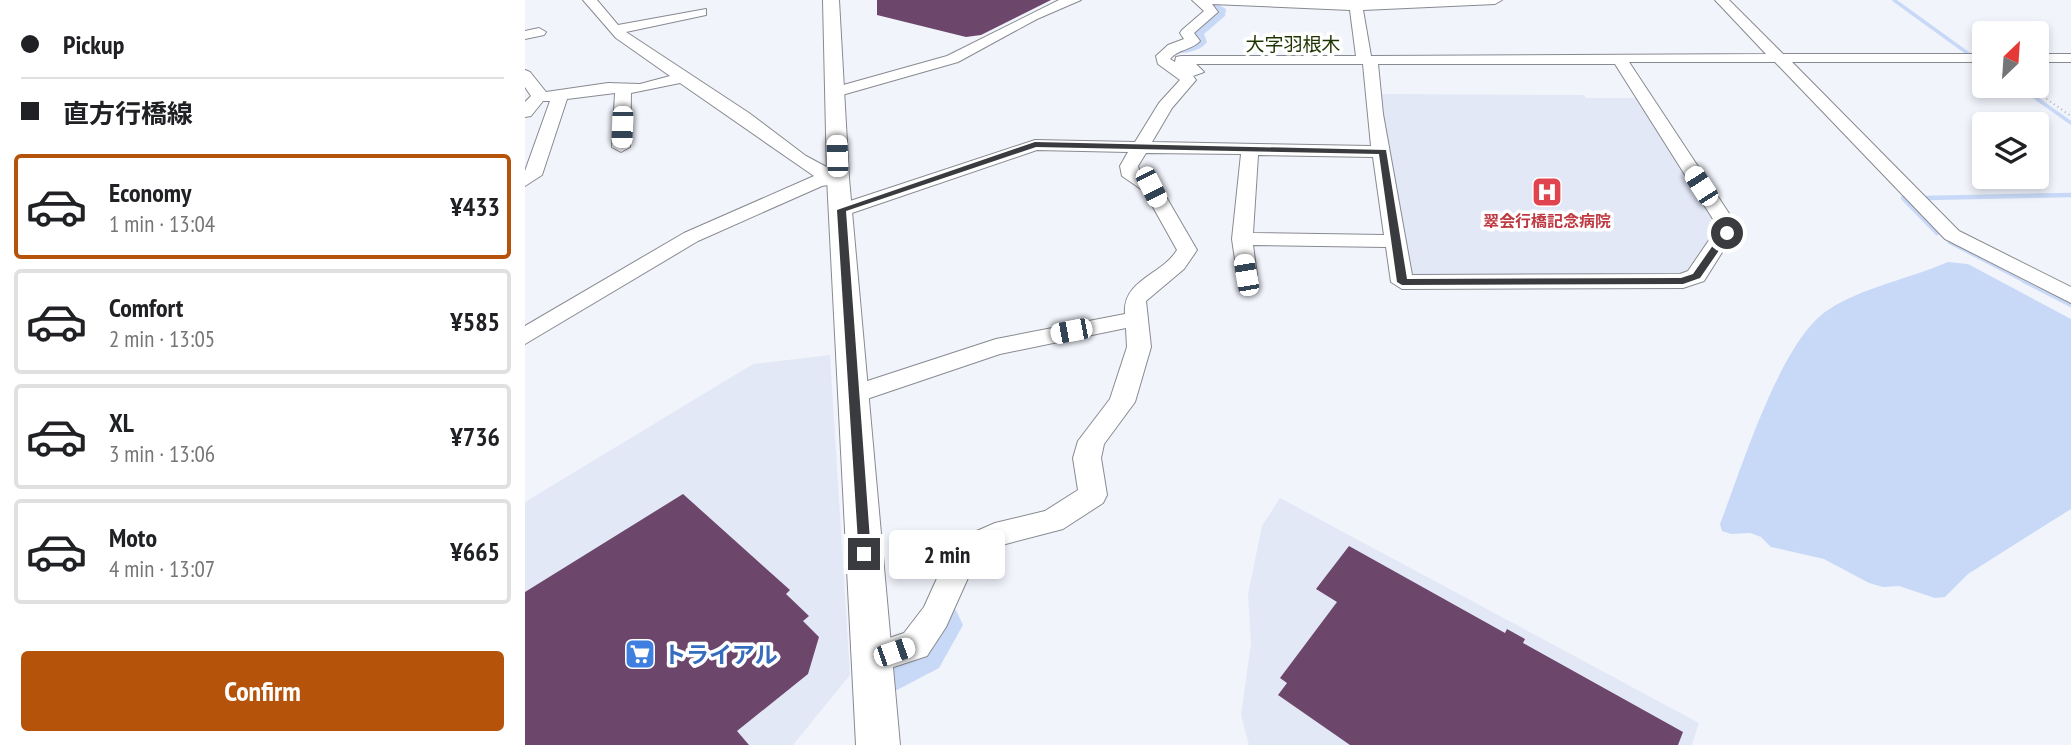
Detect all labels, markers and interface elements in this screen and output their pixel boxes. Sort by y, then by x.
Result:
north arrow [1972,21,2049,98]
map controls [1972,21,2049,189]
text: Pickup [63,28,124,61]
district label: 大字羽根木 [1245,32,1341,56]
text: 直方行橋線 [63,97,193,130]
car [611,106,634,148]
button: layers [1972,112,2049,189]
car [826,135,849,177]
car [1681,163,1722,209]
car [1133,164,1170,210]
icon: car [25,175,88,238]
hospital icon: 翠会行橋記念病院 [1530,175,1564,209]
text: Economy [109,176,191,209]
text: ¥433 [450,190,500,223]
text: 1 min · 13:04 [109,209,215,238]
place label: 翠会行橋記念病院 [1483,211,1611,231]
route start [1711,217,1743,249]
car [1233,252,1260,298]
icon: car [25,290,88,353]
text: Comfort [109,291,183,324]
text: ¥585 [450,305,500,338]
car [1049,317,1094,345]
text: 2 min · 13:05 [109,324,215,353]
icon: car [25,405,88,468]
text: XL [109,406,134,439]
text: ¥736 [450,420,500,453]
text: 3 min · 13:06 [109,439,215,468]
icon: car [25,520,88,583]
text: Moto [109,521,157,554]
callout: 2 min [889,530,1004,578]
text: ¥665 [450,535,500,568]
route end [848,538,880,570]
text: 2 min [924,540,970,569]
text: 4 min · 13:07 [109,554,215,583]
car [871,635,918,669]
supermarket icon: トライアル [623,637,657,671]
place label: トライアル [663,640,778,669]
button: Confirm [21,651,504,731]

